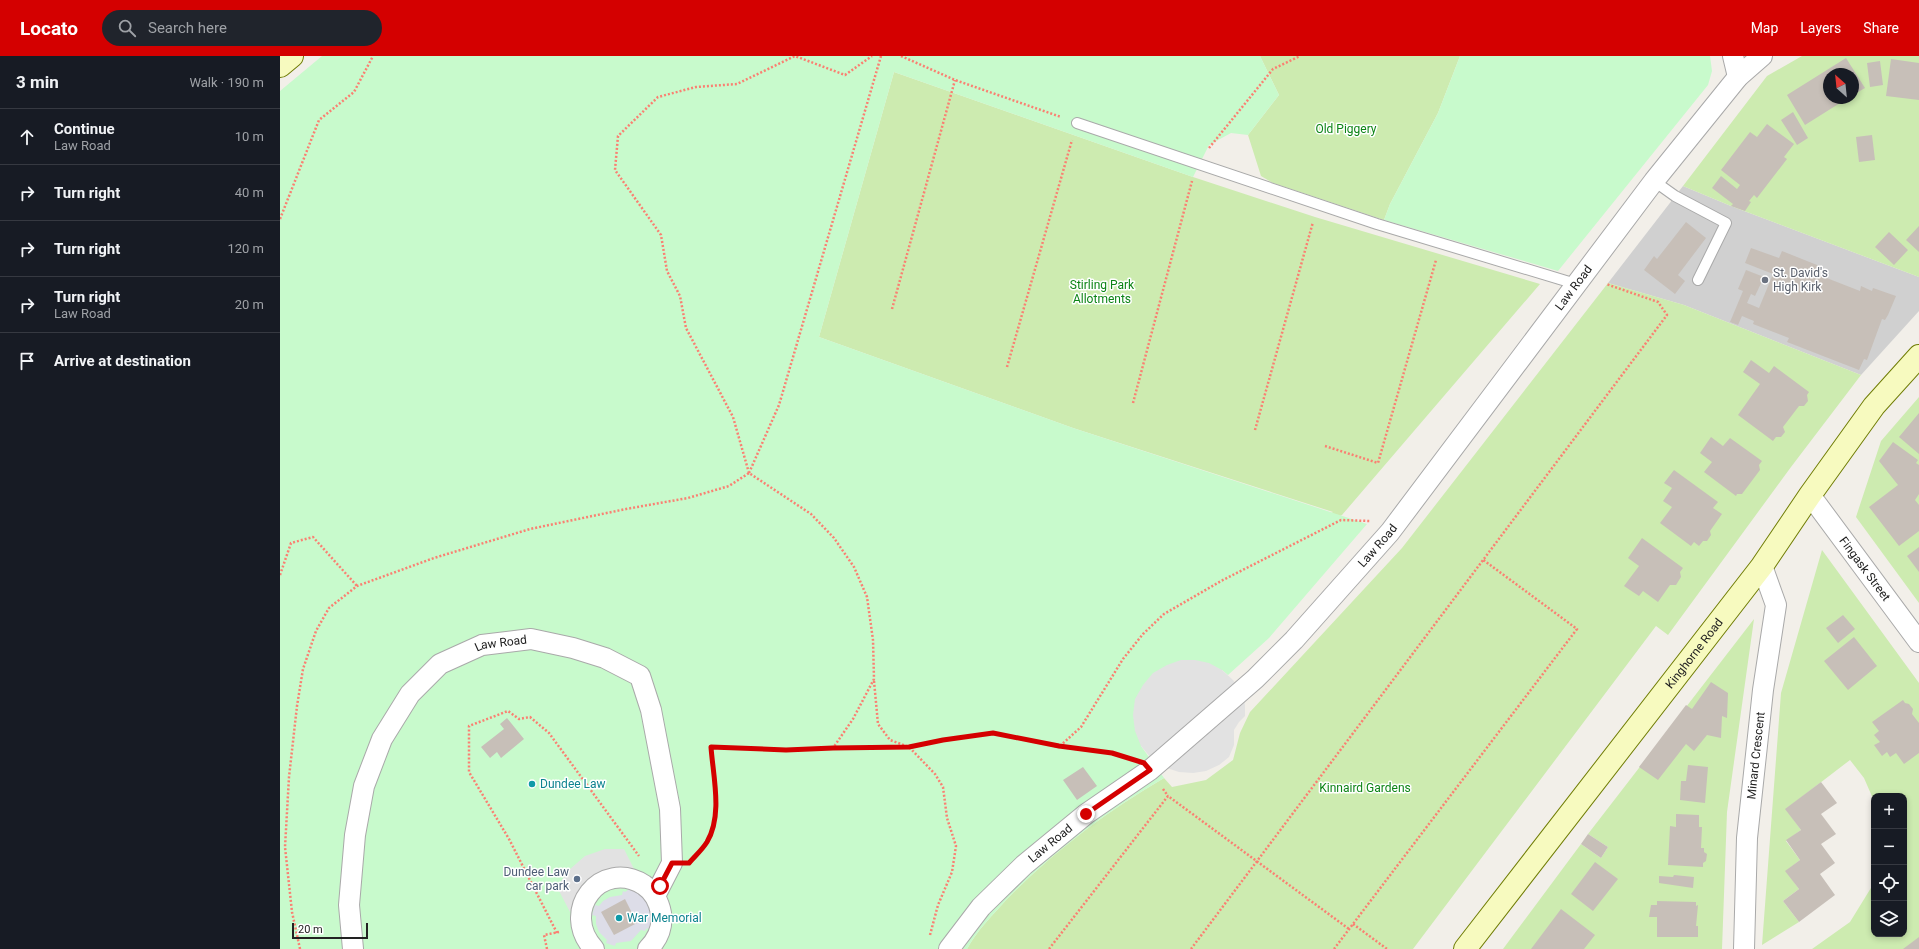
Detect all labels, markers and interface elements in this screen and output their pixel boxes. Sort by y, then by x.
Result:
search box [102,10,382,46]
text: Locato [20,17,78,40]
icon: search [116,17,138,39]
text: Search here [148,19,227,37]
text: Map [1751,20,1778,36]
text: Layers [1800,20,1841,36]
text: Share [1863,20,1899,36]
north arrow [1823,68,1859,104]
text: 3 min [16,72,59,92]
text: Walk · 190 m [189,75,264,90]
text: Continue [54,120,115,138]
park label: Old Piggery [1315,122,1377,136]
icon: ahead [16,126,38,148]
text: 10 m [235,129,264,144]
text: Law Road [54,138,111,153]
icon: right [16,182,38,204]
text: Turn right [54,184,120,202]
text: 40 m [235,185,264,200]
icon: right [16,238,38,260]
text: Turn right [54,240,120,258]
text: 120 m [227,241,264,256]
street label: Law Road [1552,263,1595,313]
place label: St. David's High Kirk [1773,266,1828,294]
marker: St. David's High Kirk [1760,275,1770,285]
park label: Stirling Park Allotments [1070,278,1135,306]
text: Turn right [54,288,120,306]
icon: right [16,294,38,316]
text: 20 m [235,297,264,312]
text: Law Road [54,306,111,321]
icon: arrive [16,350,38,372]
text: Arrive at destination [54,352,191,370]
street label: Law Road [1355,522,1400,570]
street label: Fingask Street [1836,534,1893,604]
street label: Kinghorne Road [1663,616,1726,691]
street label: Law Road [472,633,528,654]
street label: Minard Crescent [1744,711,1768,800]
place label: Dundee Law [540,777,606,791]
marker: Dundee Law [527,779,537,789]
park label: Kinnaird Gardens [1319,781,1411,795]
map controls [1871,793,1907,937]
button: + [1871,793,1907,829]
route end [1077,805,1095,823]
street label: Law Road [1026,821,1075,865]
button: − [1871,829,1907,865]
place label: Dundee Law car park [503,865,570,893]
button: locate [1871,865,1907,901]
marker: Dundee Law car park [572,874,582,884]
route start [651,877,669,895]
button: layers [1871,901,1907,937]
place label: War Memorial [627,911,702,925]
marker: War Memorial [614,913,624,923]
scale bar [292,921,368,940]
text: 20 m [298,923,323,936]

